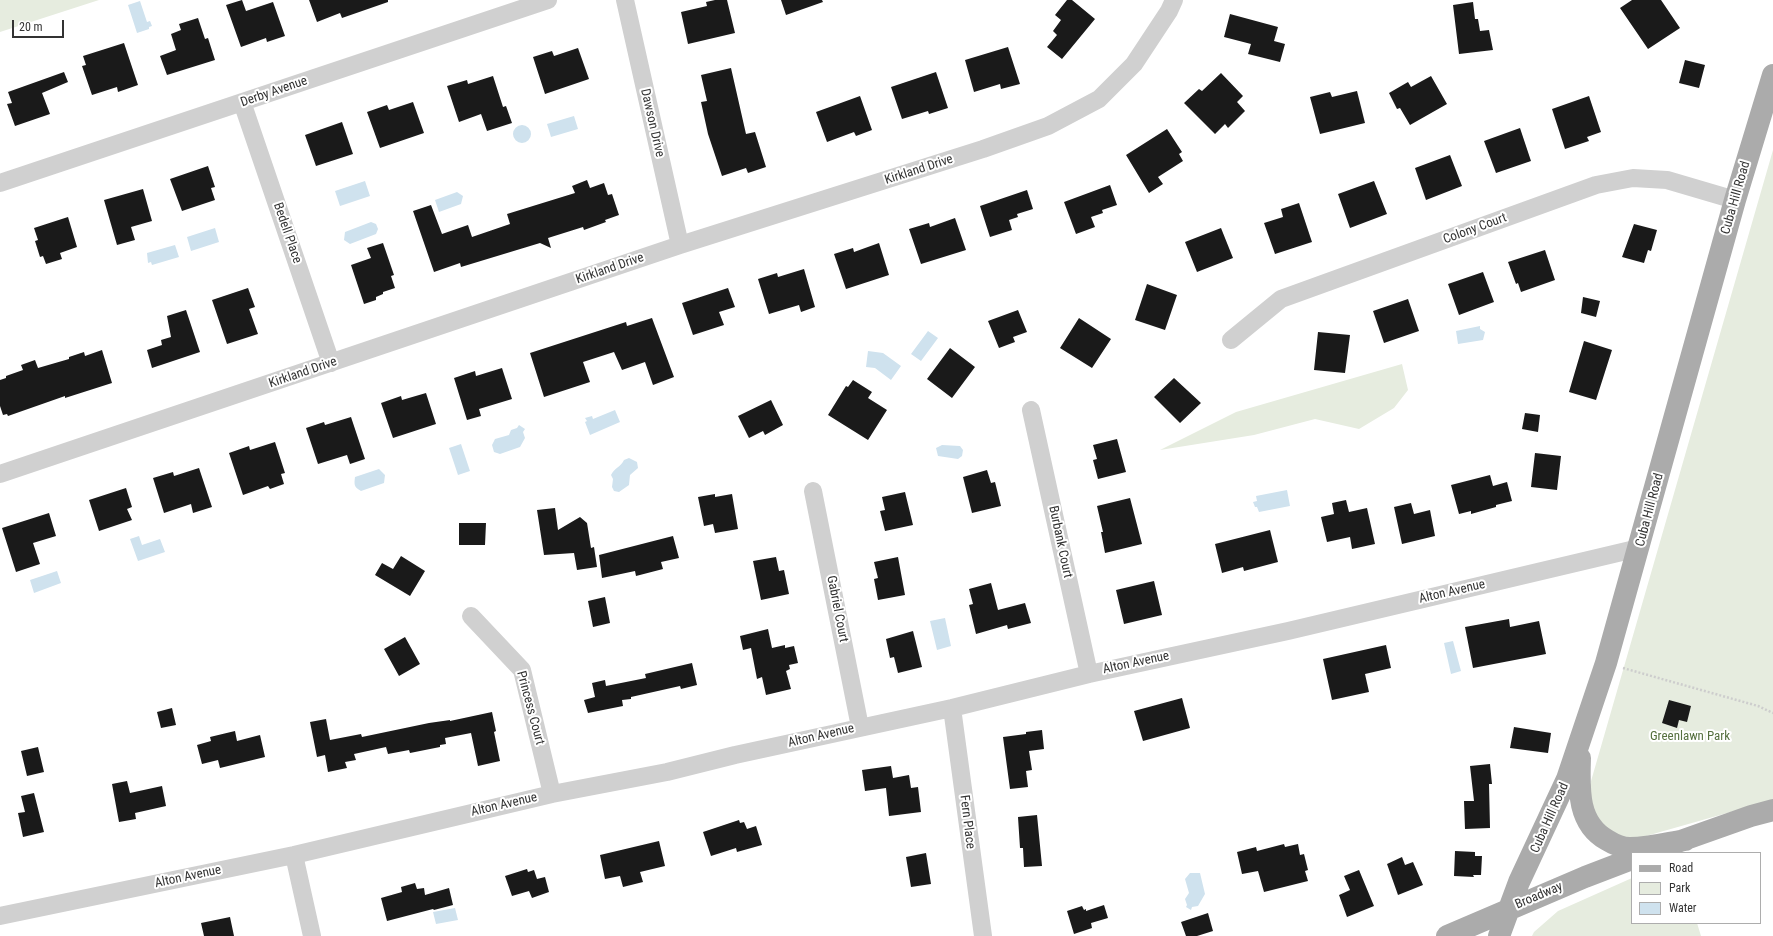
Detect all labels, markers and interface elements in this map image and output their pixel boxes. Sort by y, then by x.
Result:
scale bar [14,12,66,38]
text: 20 m [19,20,43,34]
street label: Derby Avenue [239,73,309,111]
street label: Dawson Drive [637,87,667,159]
street label: Kirkland Drive [883,152,955,188]
street label: Cuba Hill Road [1718,160,1754,236]
street label: Bedell Place [269,201,305,265]
street label: Colony Court [1441,210,1509,248]
street label: Kirkland Drive [574,250,646,288]
street label: Kirkland Drive [267,354,339,392]
street label: Cuba Hill Road [1633,472,1667,548]
street label: Burbank Court [1045,504,1075,580]
street label: Gabriel Court [823,574,851,644]
street label: Alton Avenue [1417,577,1487,607]
street label: Alton Avenue [1101,648,1171,678]
street label: Princess Court [513,669,547,747]
street label: Alton Avenue [786,721,856,751]
park label: Greenlawn Park [1650,729,1730,745]
street label: Cuba Hill Road [1528,780,1572,856]
street label: Alton Avenue [469,790,539,820]
street label: Fern Place [956,794,978,850]
legend [1631,852,1761,924]
text: Road [1669,861,1693,875]
street label: Alton Avenue [153,862,223,892]
street label: Broadway [1513,879,1565,913]
text: Park [1669,881,1690,895]
text: Water [1669,901,1697,915]

